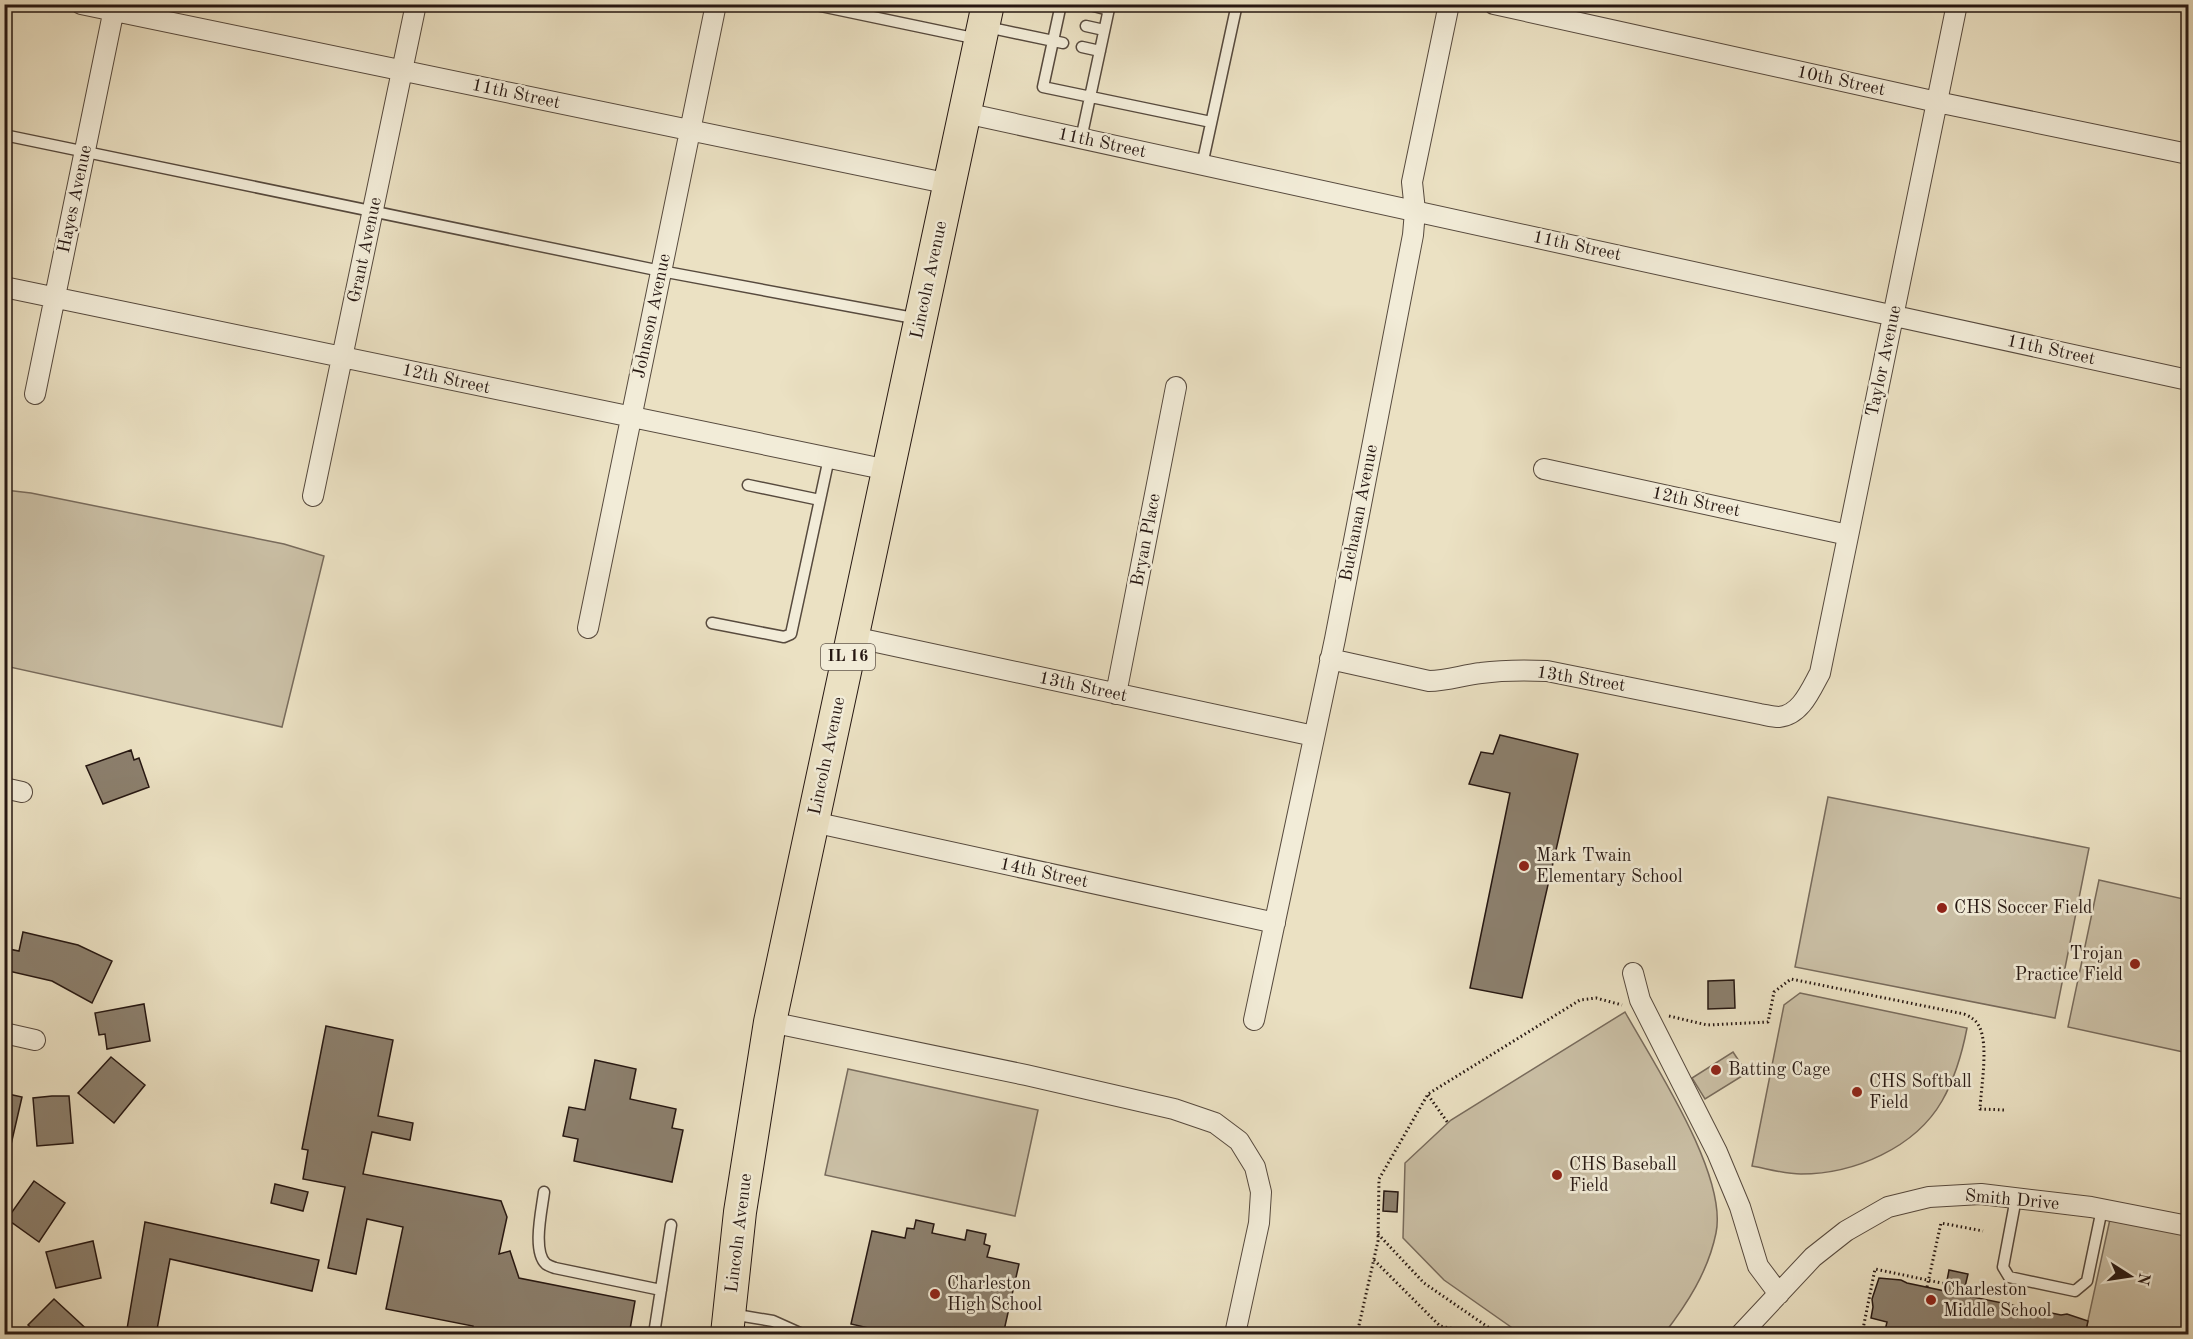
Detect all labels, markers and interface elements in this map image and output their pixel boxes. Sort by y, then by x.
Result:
street label: 10th Street [1795,63,1887,99]
street label: 11th Street [470,76,562,112]
street label: 11th Street [1056,125,1148,161]
street label: Hayes Avenue [55,143,95,255]
street label: Grant Avenue [345,196,385,304]
street label: Lincoln Avenue [908,219,950,341]
street label: 11th Street [1531,228,1623,264]
street label: Johnson Avenue [630,252,674,380]
street label: Taylor Avenue [1863,304,1905,418]
street label: 11th Street [2005,332,2097,368]
street label: 12th Street [400,361,492,397]
street label: Buchanan Avenue [1337,443,1381,583]
street label: 12th Street [1650,484,1742,520]
street label: Bryan Place [1128,492,1164,588]
road number: IL 16 [821,644,875,670]
street label: 13th Street [1535,663,1627,695]
street label: 13th Street [1037,669,1129,705]
street label: Lincoln Avenue [806,695,848,817]
place label: Mark Twain Elementary School [1536,847,1683,886]
street label: 14th Street [998,855,1090,891]
marker: Mark Twain Elementary School [1517,859,1531,873]
place label: CHS Soccer Field [1954,899,2093,917]
marker: CHS Soccer Field [1935,901,1949,915]
place label: Trojan Practice Field [2015,945,2123,984]
marker: Trojan Practice Field [2128,957,2142,971]
place label: Batting Cage [1728,1061,1830,1079]
marker: Batting Cage [1709,1063,1723,1077]
place label: CHS Softball Field [1869,1073,1972,1112]
marker: CHS Softball Field [1850,1085,1864,1099]
place label: CHS Baseball Field [1569,1156,1677,1195]
marker: CHS Baseball Field [1550,1168,1564,1182]
street label: Lincoln Avenue [723,1172,755,1294]
street label: Smith Drive [1964,1187,2060,1213]
north arrow [2100,1246,2160,1306]
text: N [2133,1271,2152,1287]
place label: Charleston High School [947,1275,1042,1314]
place label: Charleston Middle School [1943,1281,2052,1320]
marker: Charleston High School [928,1287,942,1301]
marker: Charleston Middle School [1924,1293,1938,1307]

